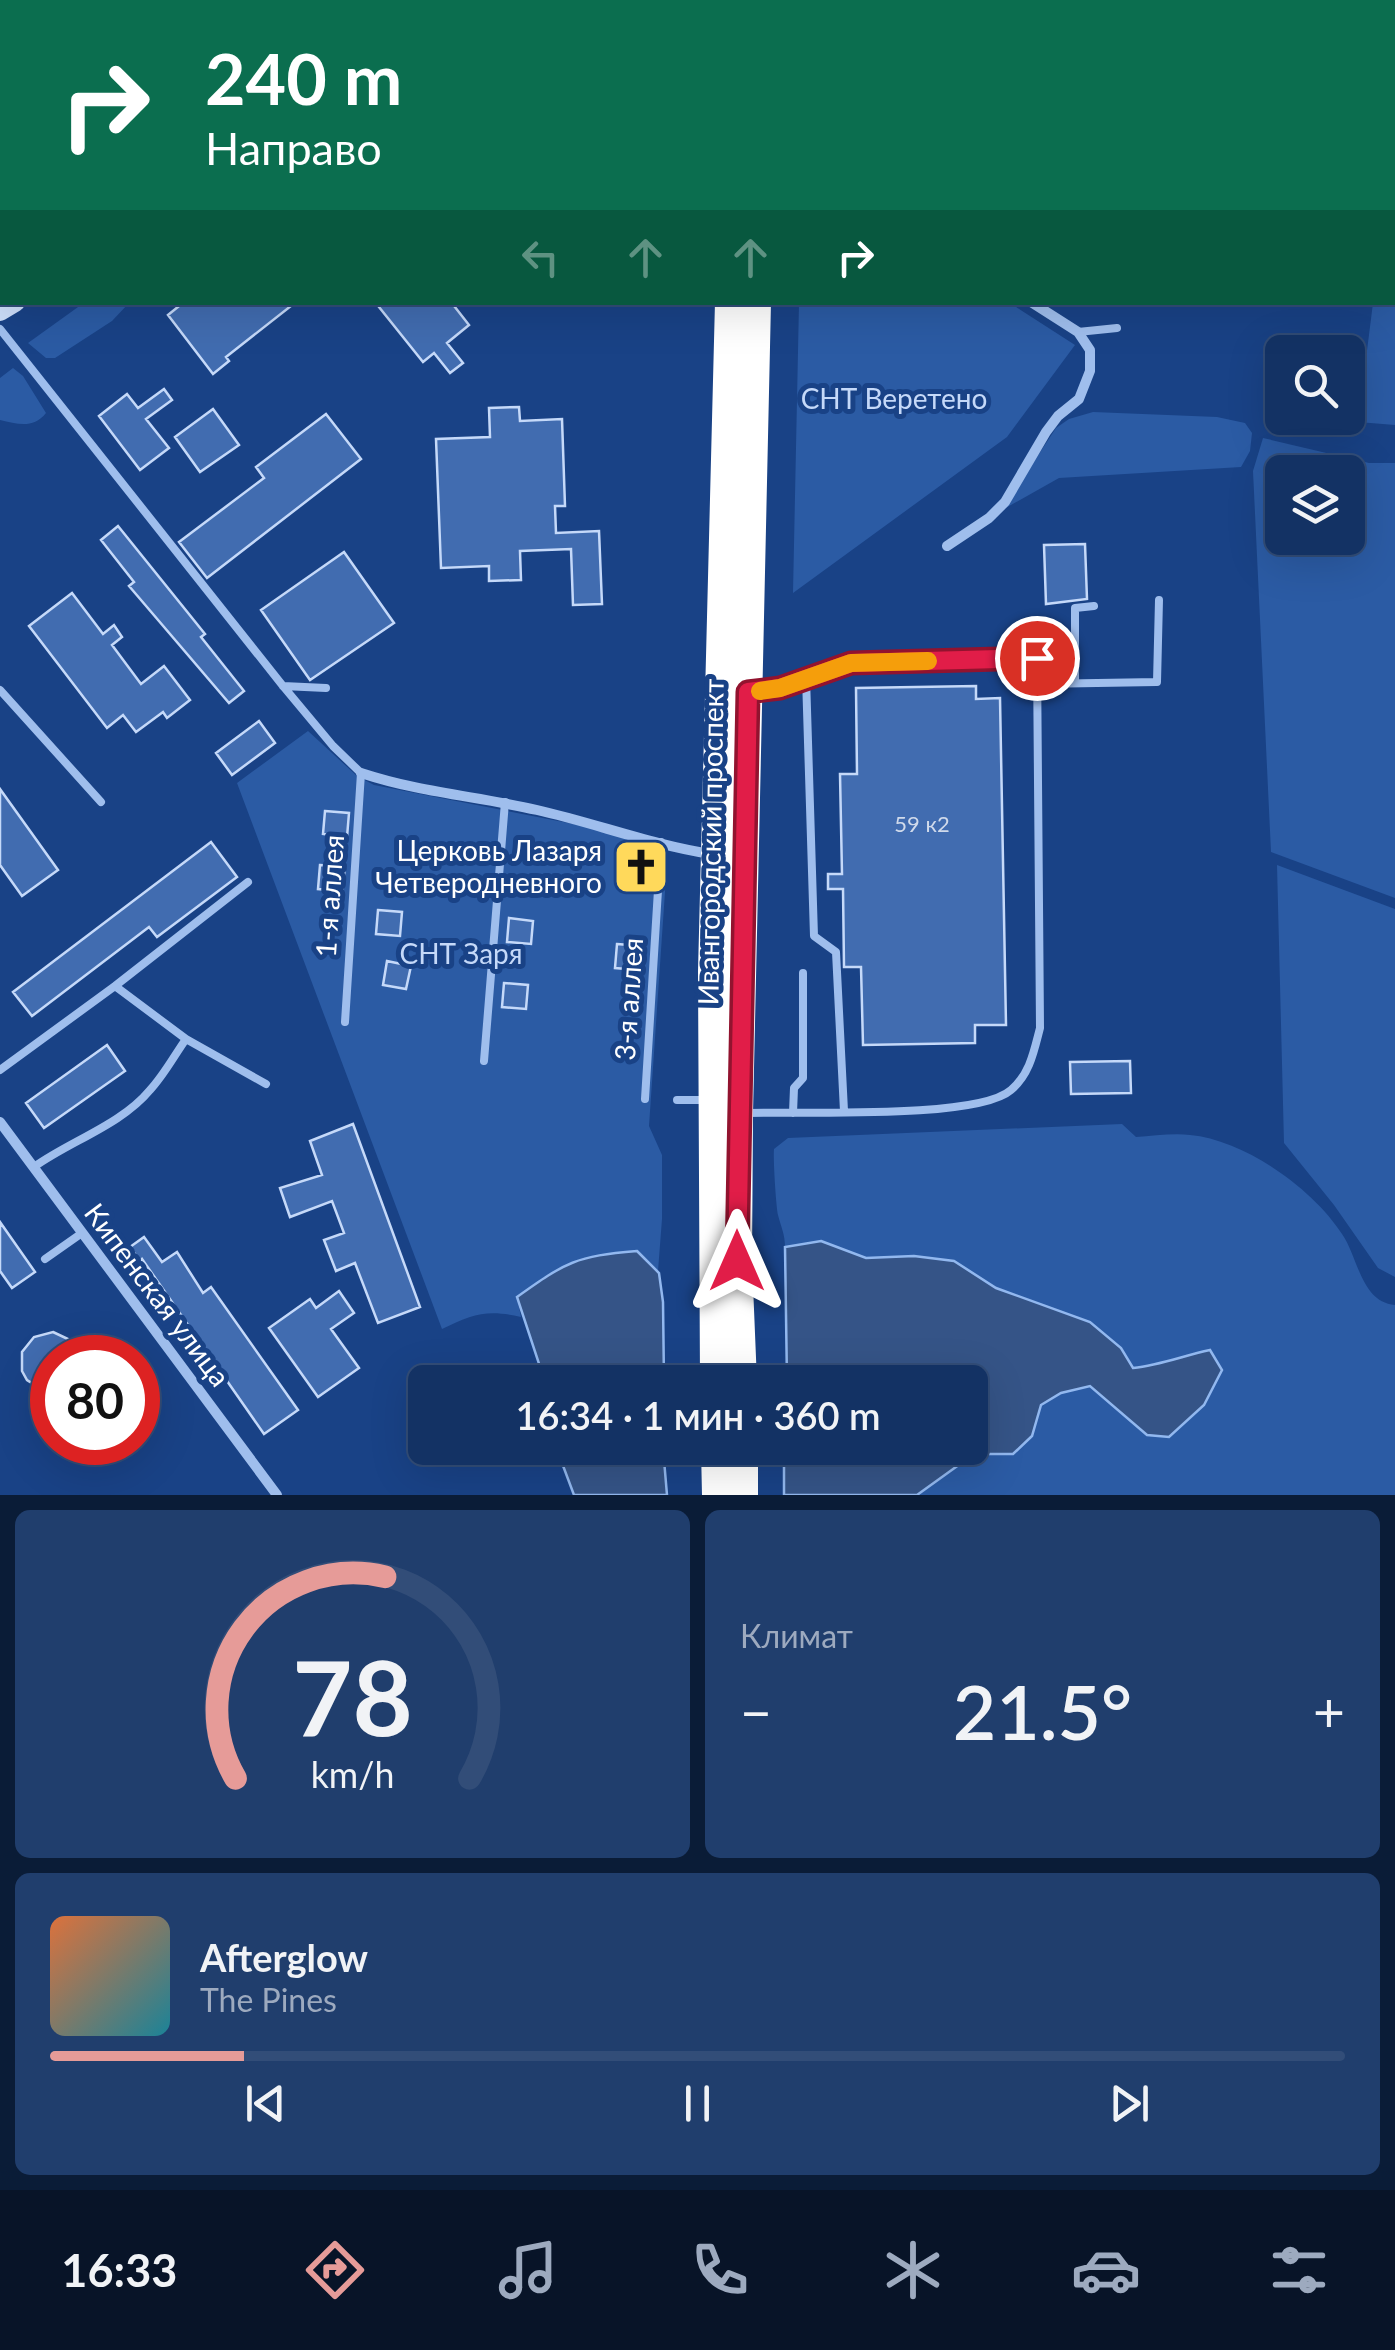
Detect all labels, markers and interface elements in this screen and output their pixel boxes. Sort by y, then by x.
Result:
text: 240 m [205,36,402,120]
icon: right [40,40,170,170]
text: Направо [205,121,382,175]
icon: left [513,230,568,285]
icon: ahead [618,230,673,285]
icon: ahead [723,230,778,285]
icon: right [828,230,883,285]
map controls [1265,335,1365,555]
button: search [1265,335,1365,435]
park label: СНТ Веретено [801,381,987,415]
button: layers [1265,455,1365,555]
pin [995,616,1080,701]
icon: arrive [1010,631,1065,686]
street label: Ивангородский проспект [690,678,730,1006]
house number: 59 к2 [894,810,950,837]
street label: 1-я аллея [308,833,350,958]
place label: Церковь Лазаря Четверодневного [375,833,602,899]
church icon: Церковь Лазаря Четверодневного [611,837,671,897]
park label: СНТ Заря [400,936,522,970]
street label: 3-я аллея [607,936,649,1061]
street label: Кипенская улица [78,1196,238,1393]
position arrow [685,1209,789,1313]
speed limit sign: 80 [30,1335,160,1465]
text: 16:34 · 1 мин · 360 m [515,1392,881,1438]
text: Климат [740,1616,853,1655]
text: 78 [292,1633,413,1758]
text: 21.5° [953,1666,1132,1756]
text: − [740,1678,772,1744]
text: + [1313,1678,1345,1744]
text: km/h [311,1753,394,1796]
text: Afterglow [200,1934,368,1980]
text: The Pines [200,1980,337,2019]
icon: previous [238,2076,293,2131]
icon: pause [670,2076,725,2131]
icon: next [1102,2076,1157,2131]
icon: directions [300,2235,370,2305]
icon: music [493,2235,563,2305]
icon: phone [685,2235,755,2305]
icon: climate [878,2235,948,2305]
icon: car [1071,2235,1141,2305]
icon: filters [1264,2235,1334,2305]
text: 16:33 [61,2243,177,2297]

